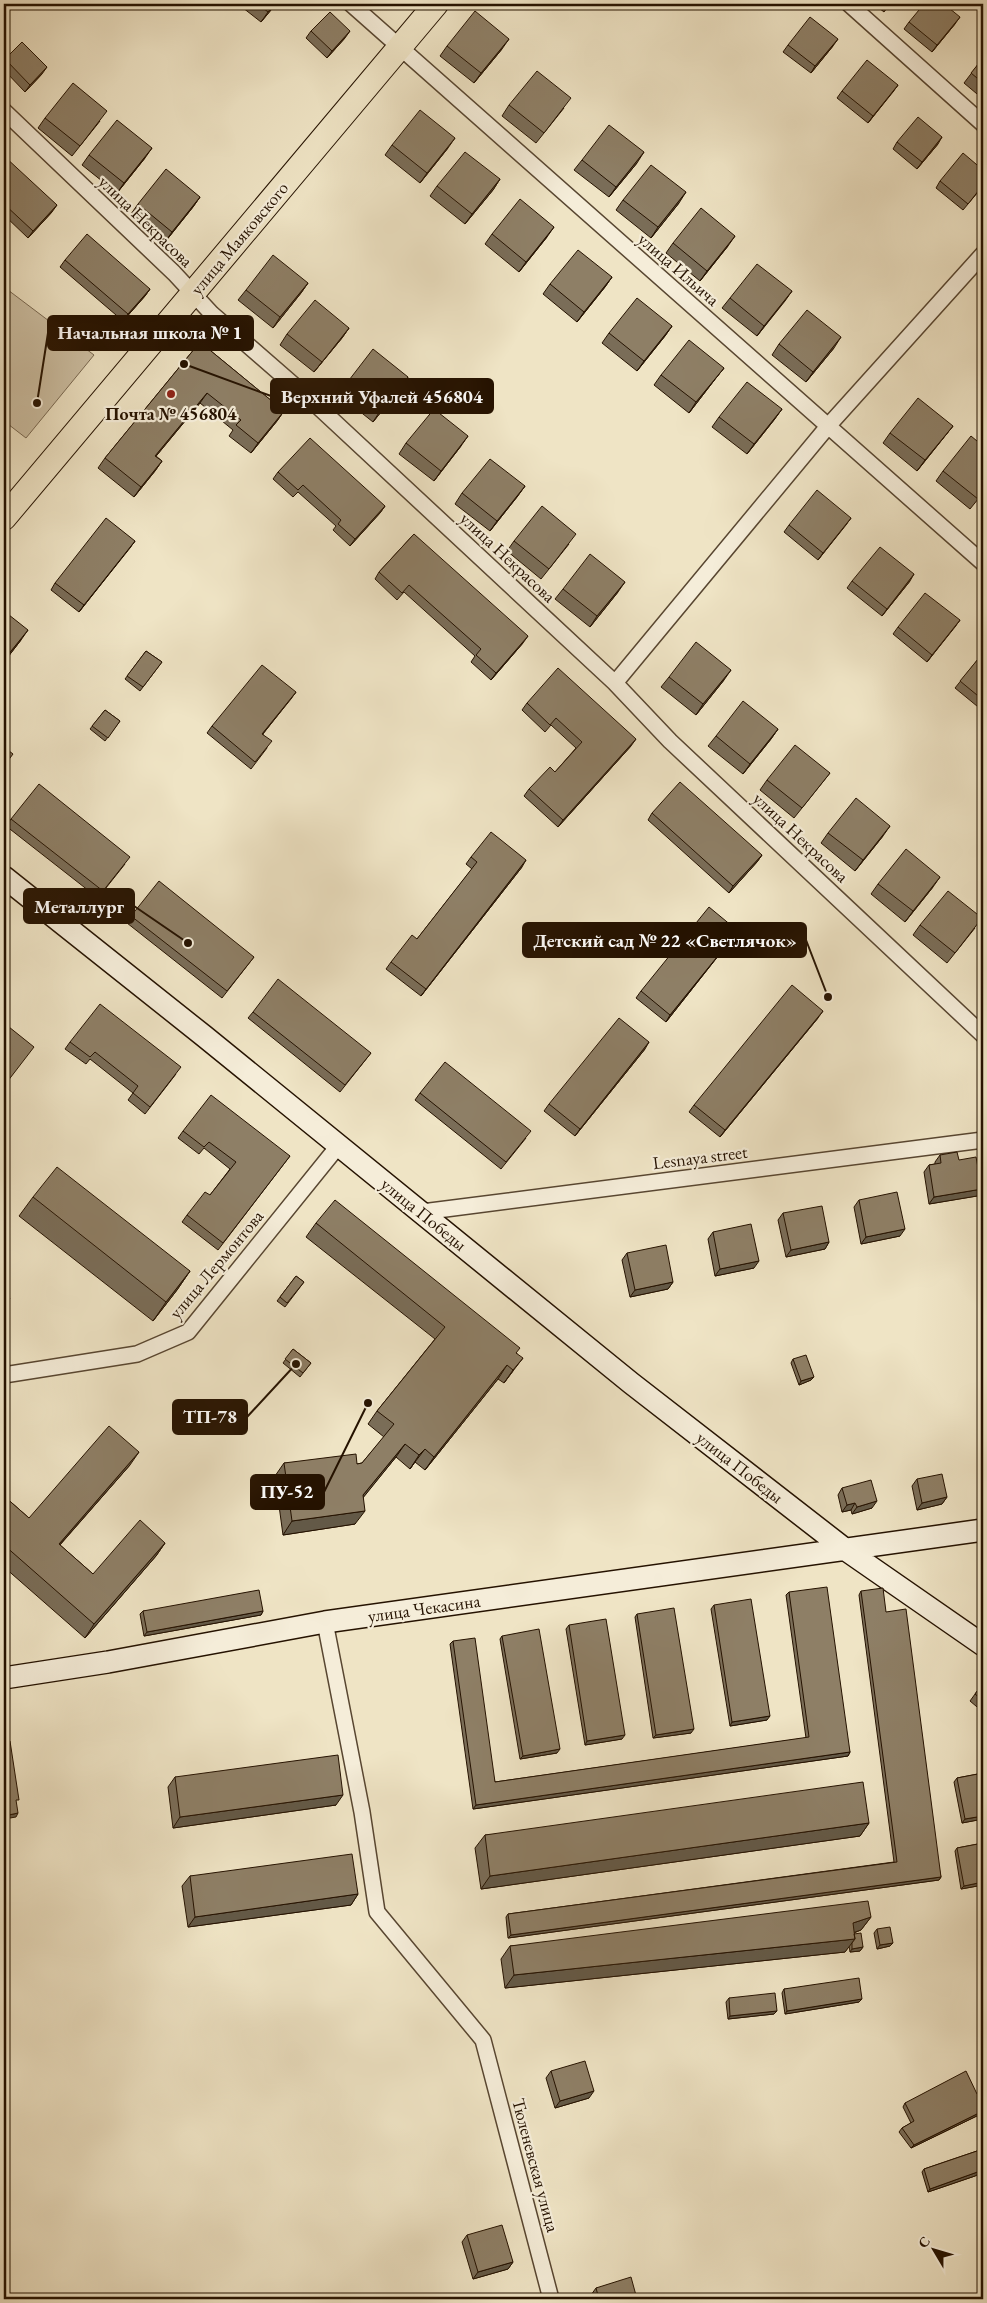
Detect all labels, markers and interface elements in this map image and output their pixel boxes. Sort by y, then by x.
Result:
street label: улица Некрасова [94,170,199,272]
street label: улица Маяковского [185,177,293,299]
street label: улица Ильича [634,227,725,311]
callout: Начальная школа № 1 [48,316,253,350]
text: Начальная школа № 1 [58,320,242,345]
callout: Верхний Уфалей 456804 [271,379,493,413]
text: Верхний Уфалей 456804 [281,384,484,409]
marker: Почта № 456804 [165,388,177,400]
place label: Почта № 456804 [105,402,237,425]
street label: улица Некрасова [455,507,561,608]
street label: улица Некрасова [748,787,854,888]
callout: Металлург [24,889,134,923]
text: Металлург [34,894,124,919]
callout: Детский сад № 22 «Светлячок» [523,923,806,957]
text: Детский сад № 22 «Светлячок» [533,928,797,953]
street label: Lesnaya street [651,1140,749,1174]
street label: улица Победы [376,1172,472,1256]
street label: улица Лермонтова [164,1204,269,1323]
callout: ТП-78 [173,1400,247,1434]
text: ТП-78 [183,1404,237,1429]
street label: улица Победы [692,1426,788,1508]
callout: ПУ-52 [251,1475,324,1509]
text: ПУ-52 [261,1479,313,1504]
street label: улица Чекасина [366,1589,483,1627]
street label: Тюленевская улица [507,2096,565,2235]
north arrow [910,2226,960,2276]
text: С [914,2232,934,2251]

